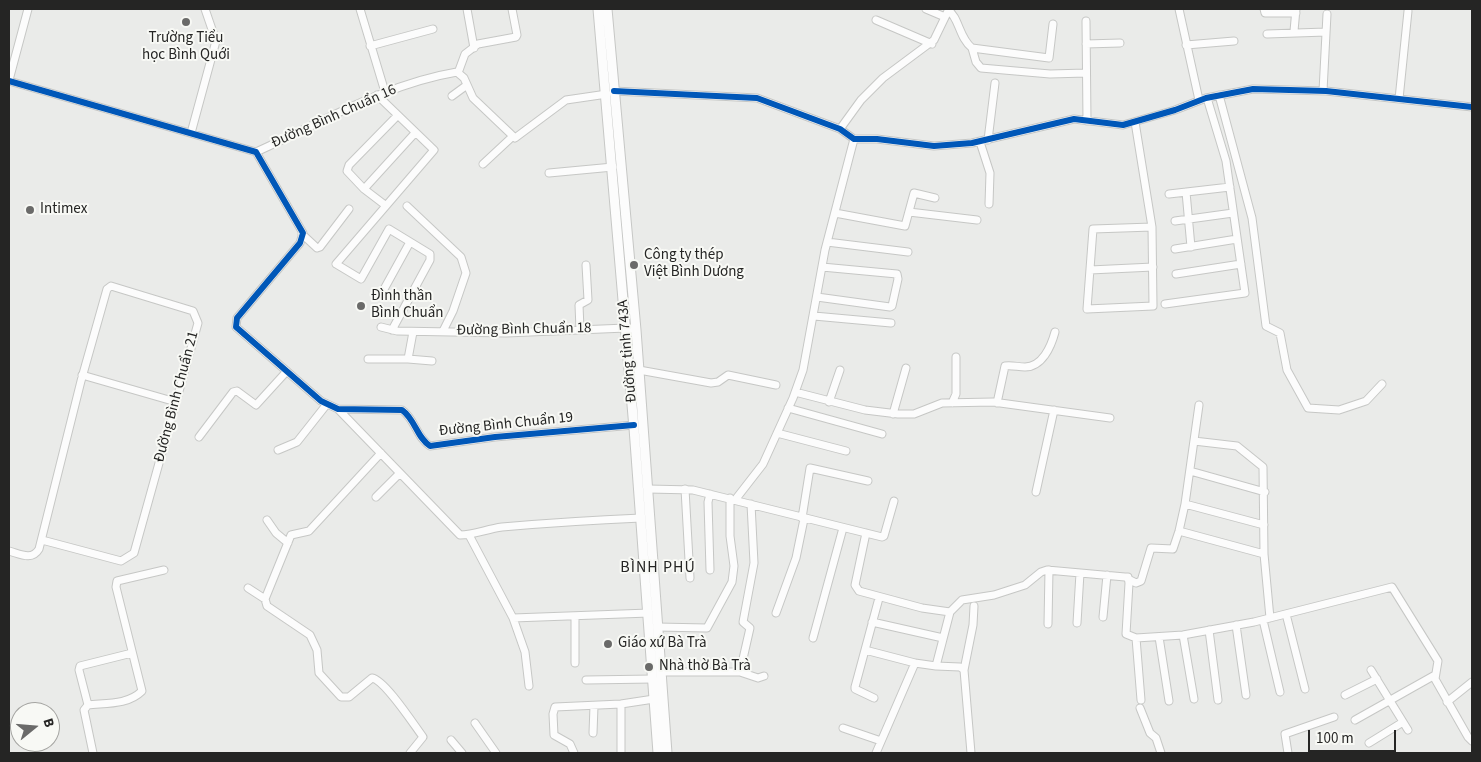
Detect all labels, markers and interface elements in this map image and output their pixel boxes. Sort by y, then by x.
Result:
marker: Trường Tiểu học Bình Quới [180,16,192,28]
place label: Trường Tiểu học Bình Quới [142,30,230,65]
street label: Đường Bình Chuẩn 16 [269,81,399,153]
place label: Intimex [40,201,87,219]
marker: Intimex [24,204,36,216]
place label: Công ty thép Việt Bình Dương [644,247,744,282]
marker: Công ty thép Việt Bình Dương [628,259,640,271]
place label: Đình thần Bình Chuẩn [371,288,444,323]
street label: Đường tỉnh 743A [615,299,641,403]
marker: Đình thần Bình Chuẩn [355,300,367,312]
street label: Đường Bình Chuẩn 18 [456,320,592,340]
street label: Đường Bình Chuẩn 21 [151,329,203,465]
street label: Đường Bình Chuẩn 19 [438,409,574,441]
district label: BÌNH PHÚ [619,558,697,578]
place label: Giáo xứ Bà Trà [618,635,707,653]
marker: Giáo xứ Bà Trà [602,638,614,650]
place label: Nhà thờ Bà Trà [659,658,751,676]
marker: Nhà thờ Bà Trà [643,661,655,673]
north arrow [10,702,60,752]
text: B [38,716,59,730]
scale bar [1311,720,1398,752]
text: 100 m [1316,728,1354,749]

